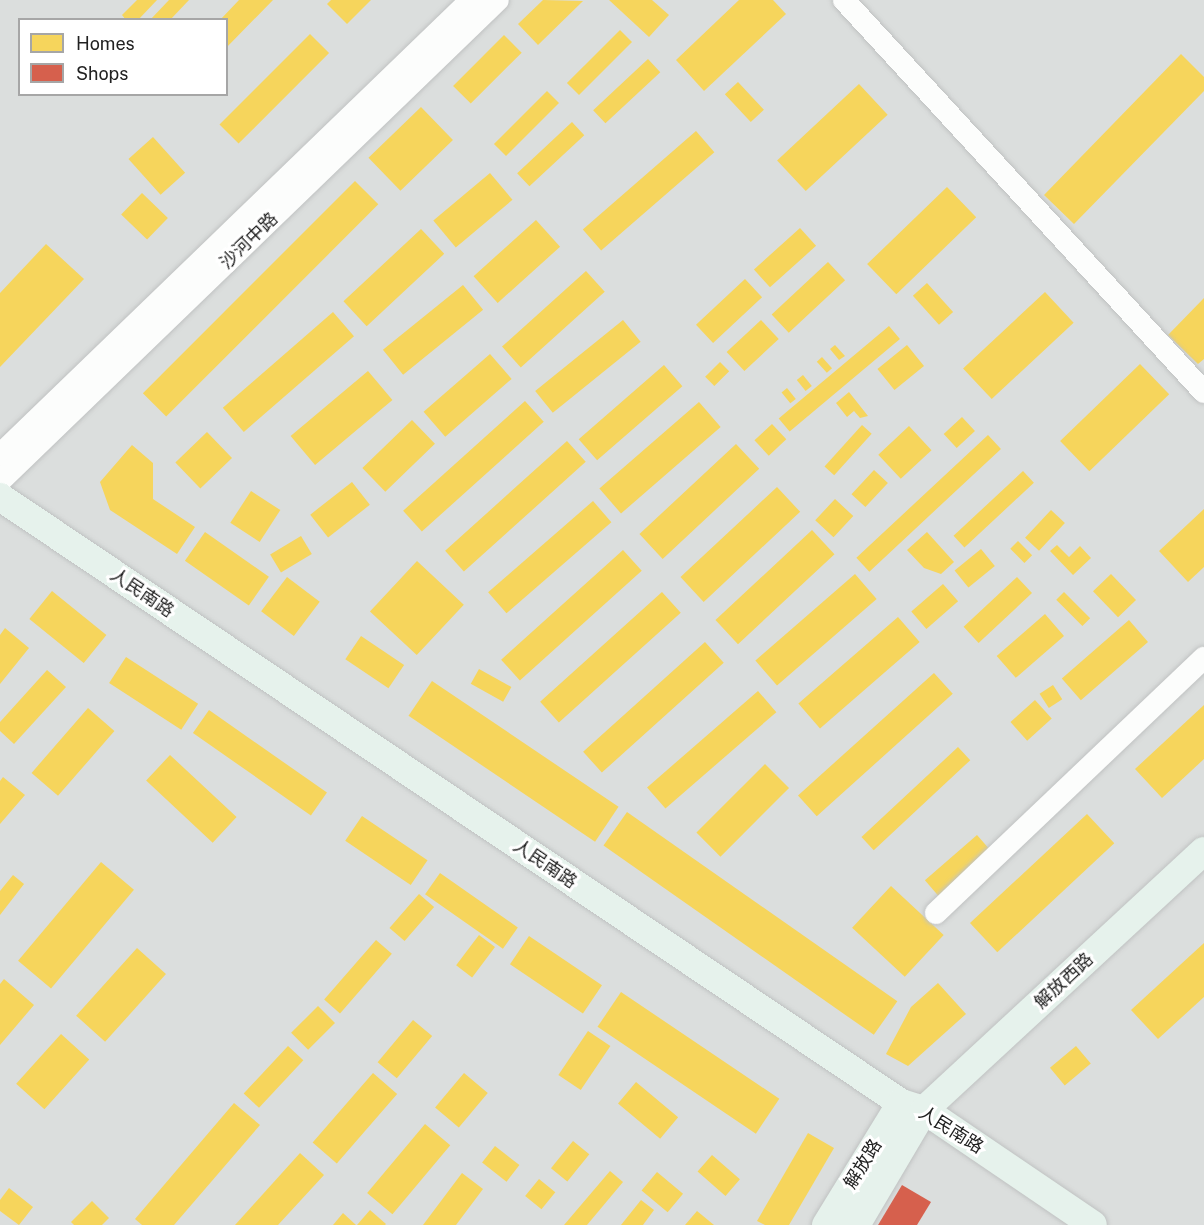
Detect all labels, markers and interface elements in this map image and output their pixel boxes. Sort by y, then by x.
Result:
legend [18,18,228,96]
text: Homes [76,33,135,54]
text: Shops [76,63,128,84]
street label: 沙河中路 [216,208,282,274]
street label: 人民南路 [106,564,178,622]
street label: 人民南路 [509,835,581,893]
street label: 解放西路 [1030,949,1098,1013]
street label: 人民南路 [915,1102,987,1158]
street label: 解放路 [840,1135,886,1193]

